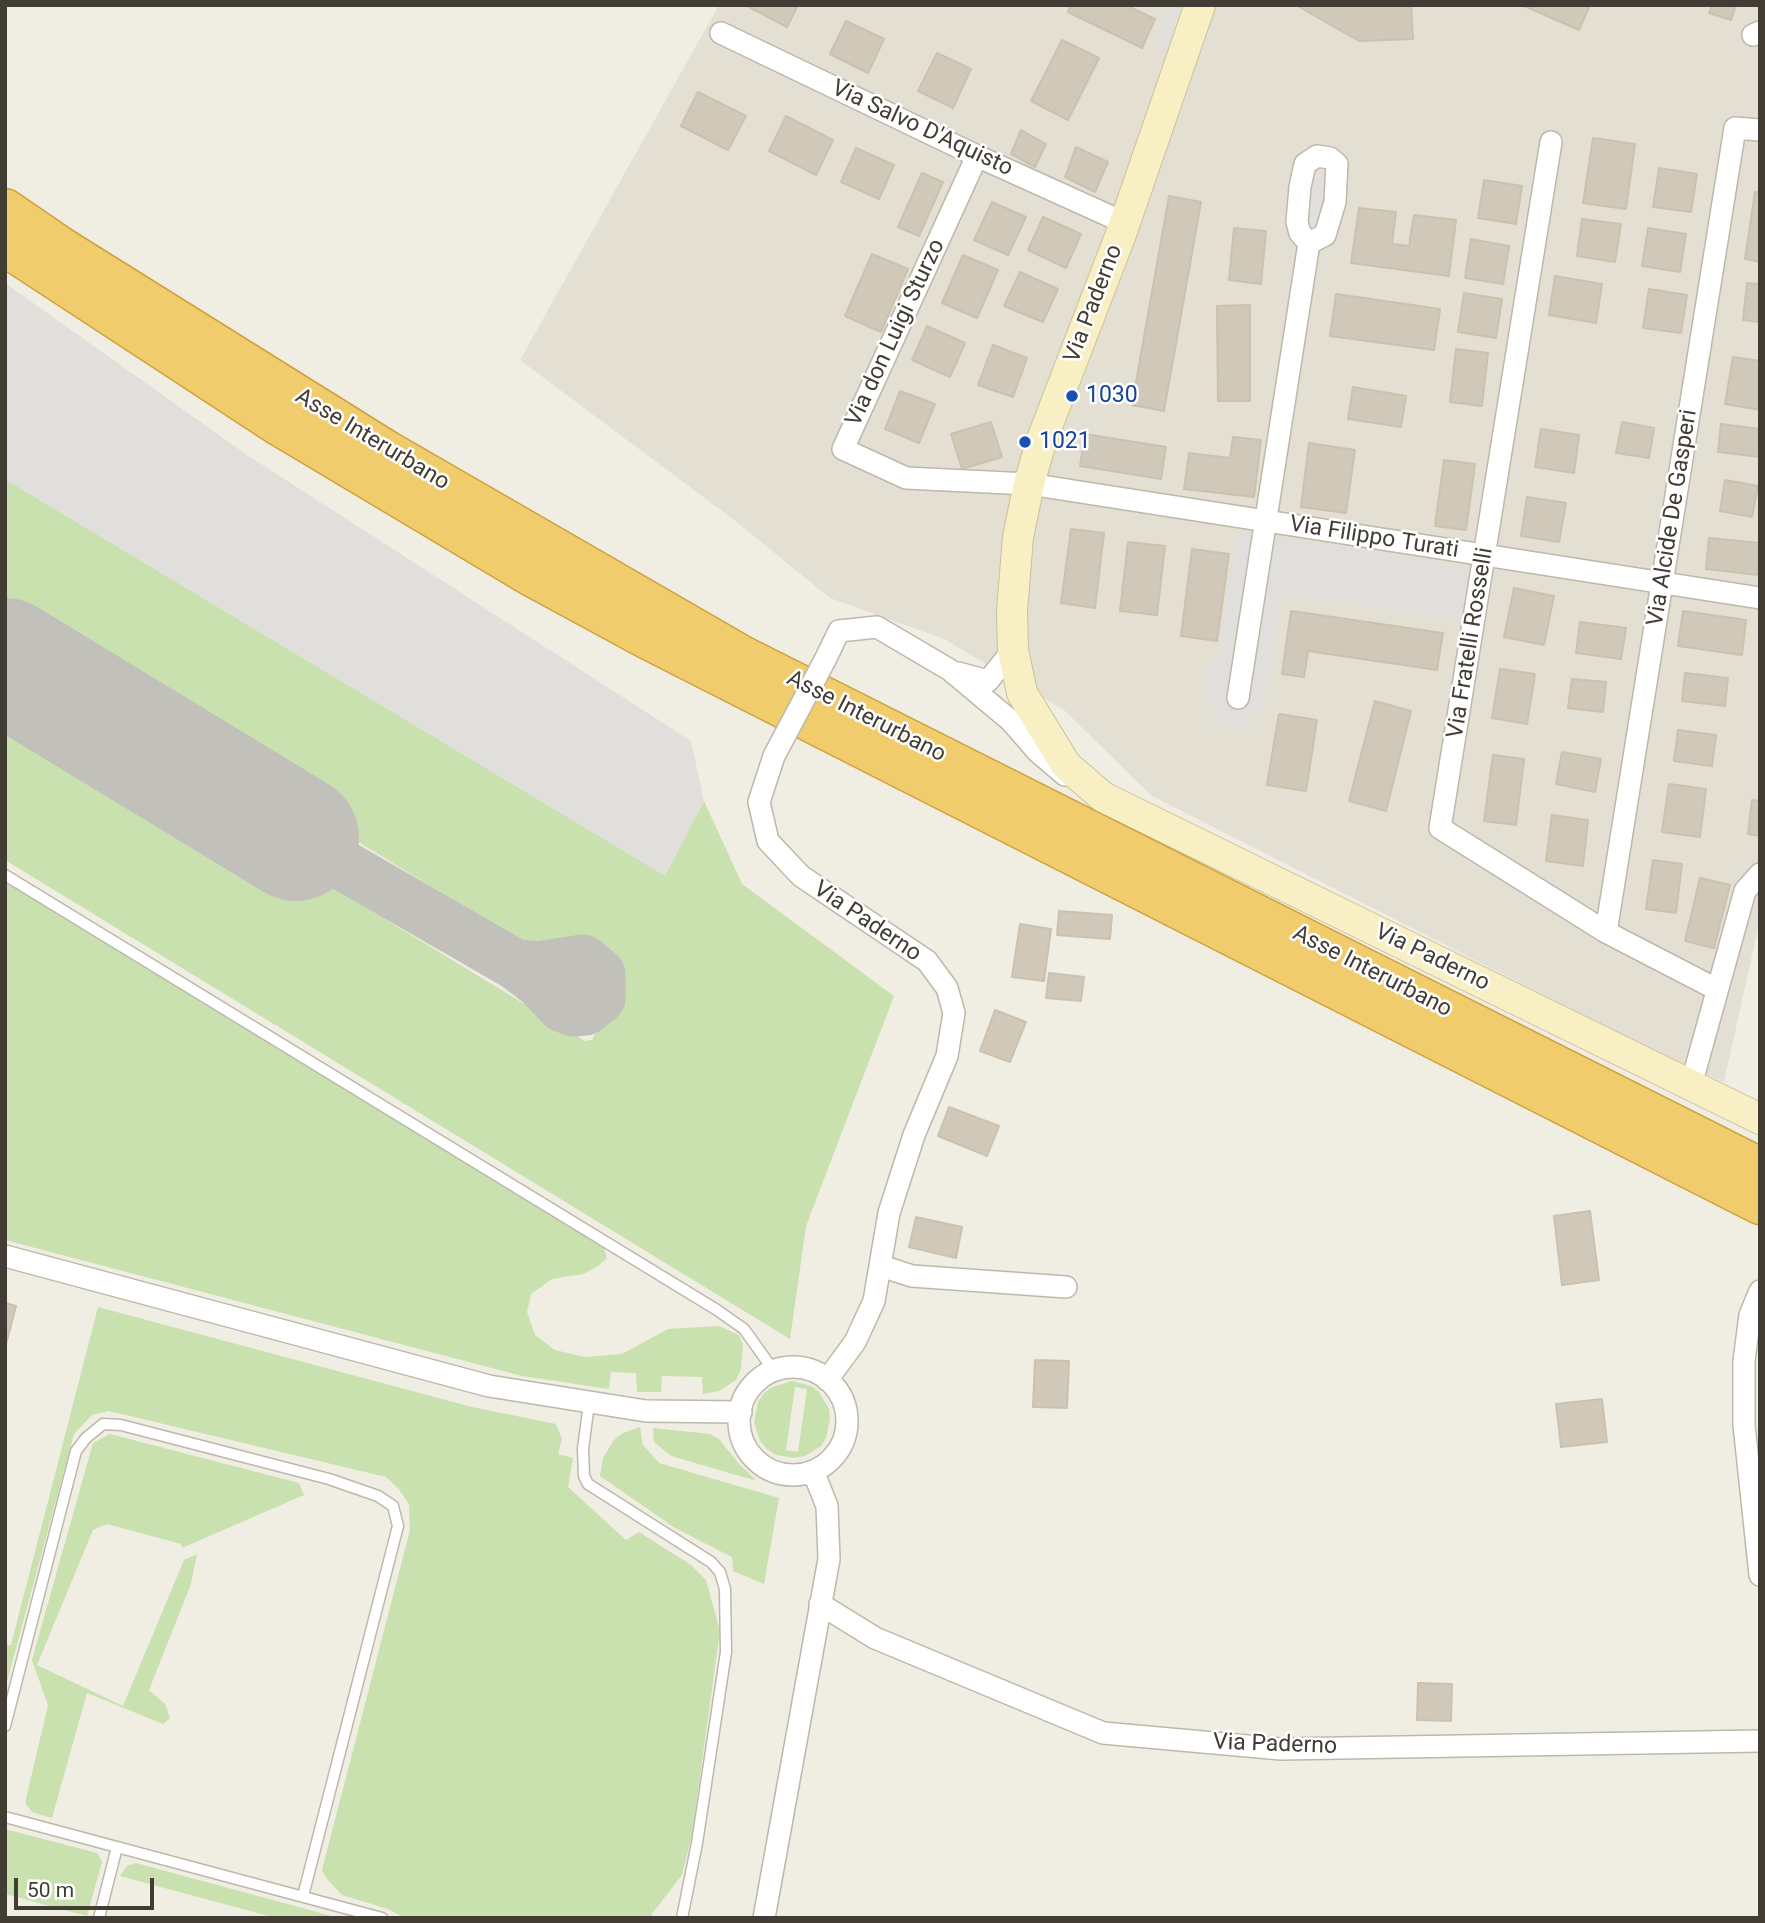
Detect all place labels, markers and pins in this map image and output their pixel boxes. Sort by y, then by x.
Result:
place label: 1030 [1086,382,1138,410]
marker: 1030 [1064,388,1080,404]
place label: 1021 [1039,428,1091,456]
marker: 1021 [1017,434,1033,450]

